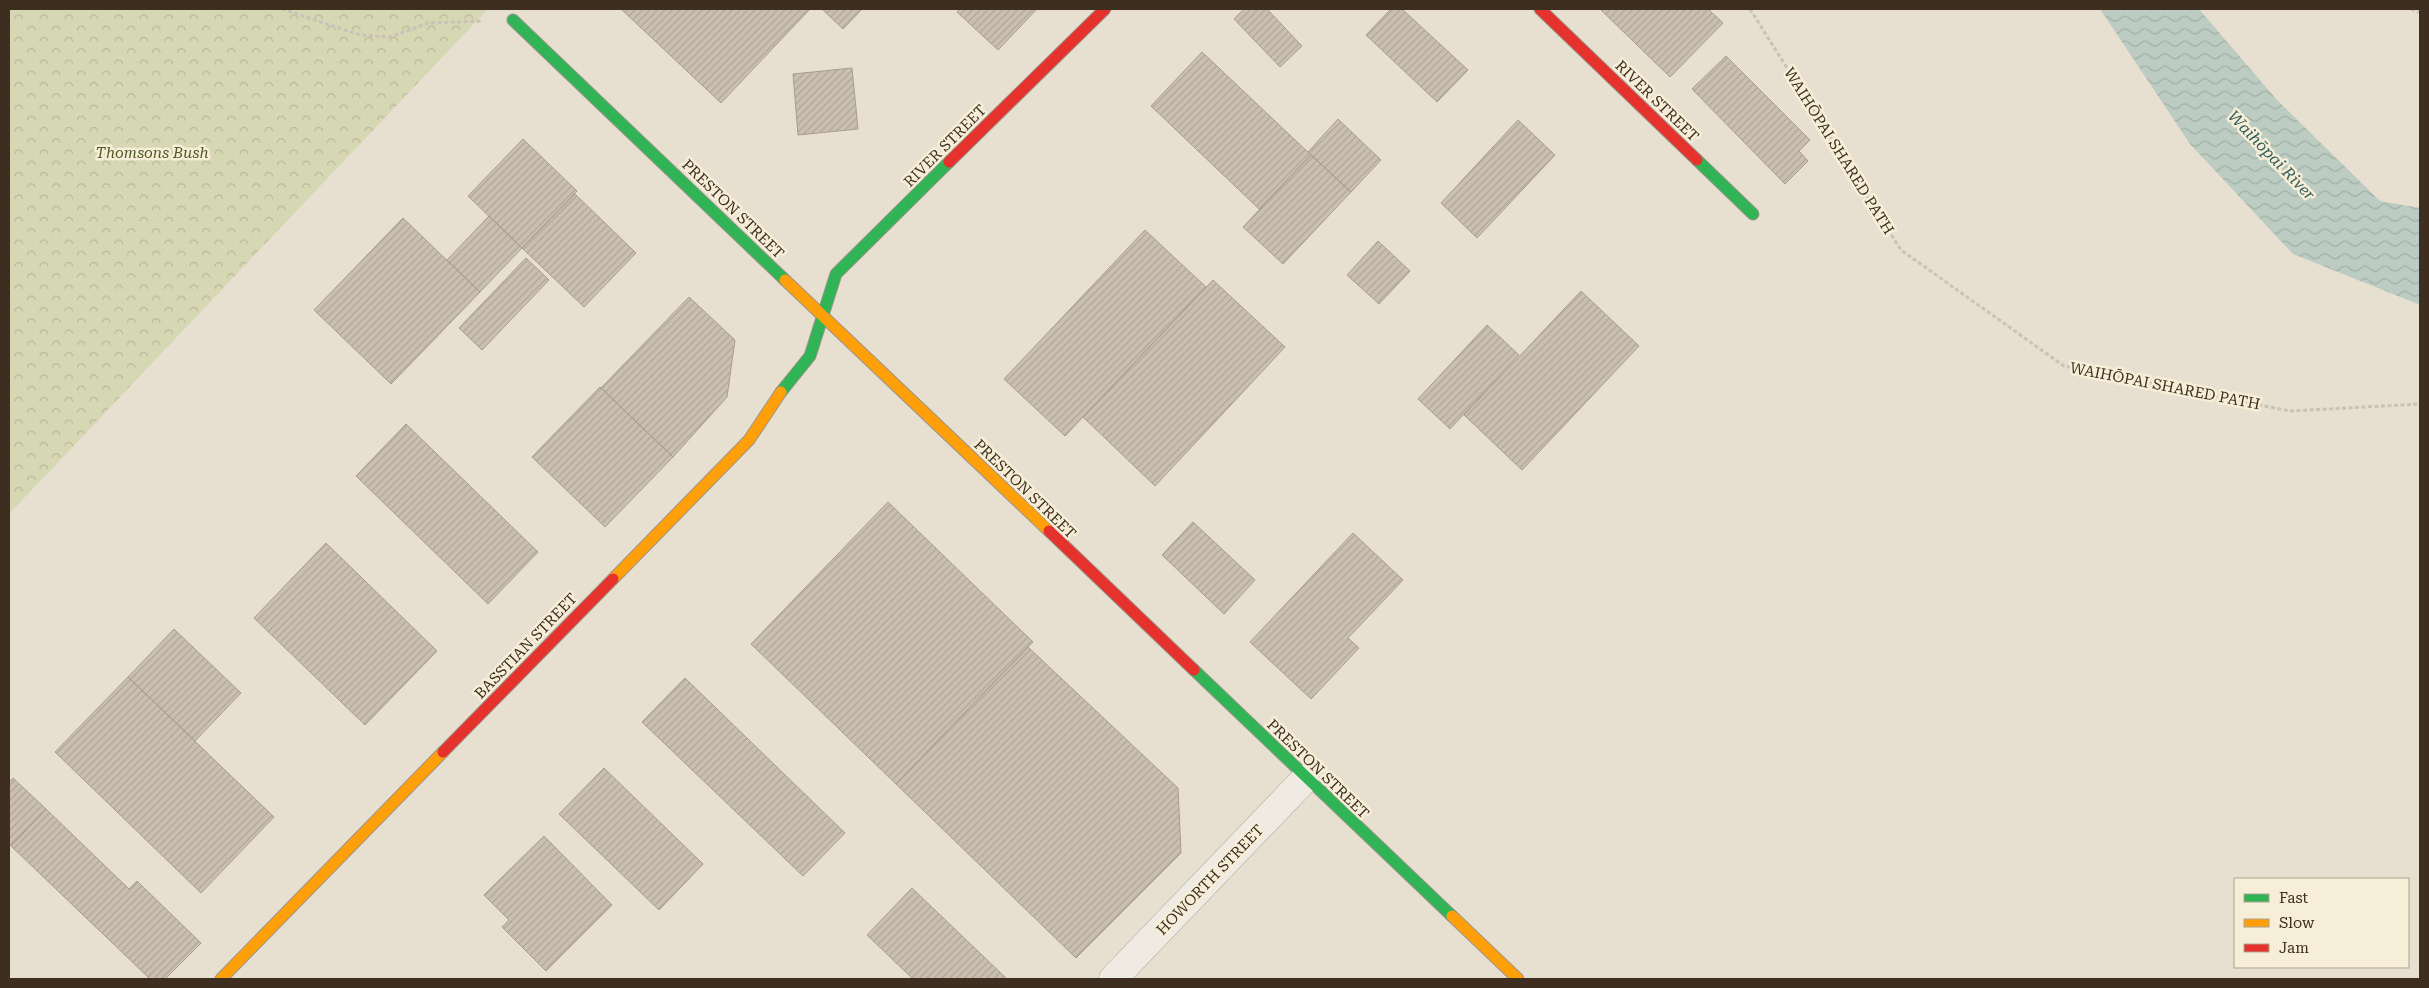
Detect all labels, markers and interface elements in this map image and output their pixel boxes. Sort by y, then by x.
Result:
street label: RIVER STREET [1612,57,1702,145]
street label: WAIHŌPAI SHARED PATH [1780,64,1898,238]
street label: RIVER STREET [900,101,990,191]
water label: Waihōpai River [2224,107,2319,204]
park label: Thomsons Bush [96,144,208,162]
street label: PRESTON STREET [678,156,788,262]
street label: WAIHŌPAI SHARED PATH [2068,359,2262,413]
street label: PRESTON STREET [970,436,1080,542]
street label: BASSTIAN STREET [471,590,581,702]
street label: PRESTON STREET [1263,716,1373,822]
street label: HOWORTH STREET [1153,821,1267,939]
legend [2234,878,2409,968]
text: Fast [2279,889,2309,907]
text: Slow [2279,914,2315,932]
text: Jam [2279,939,2309,957]

